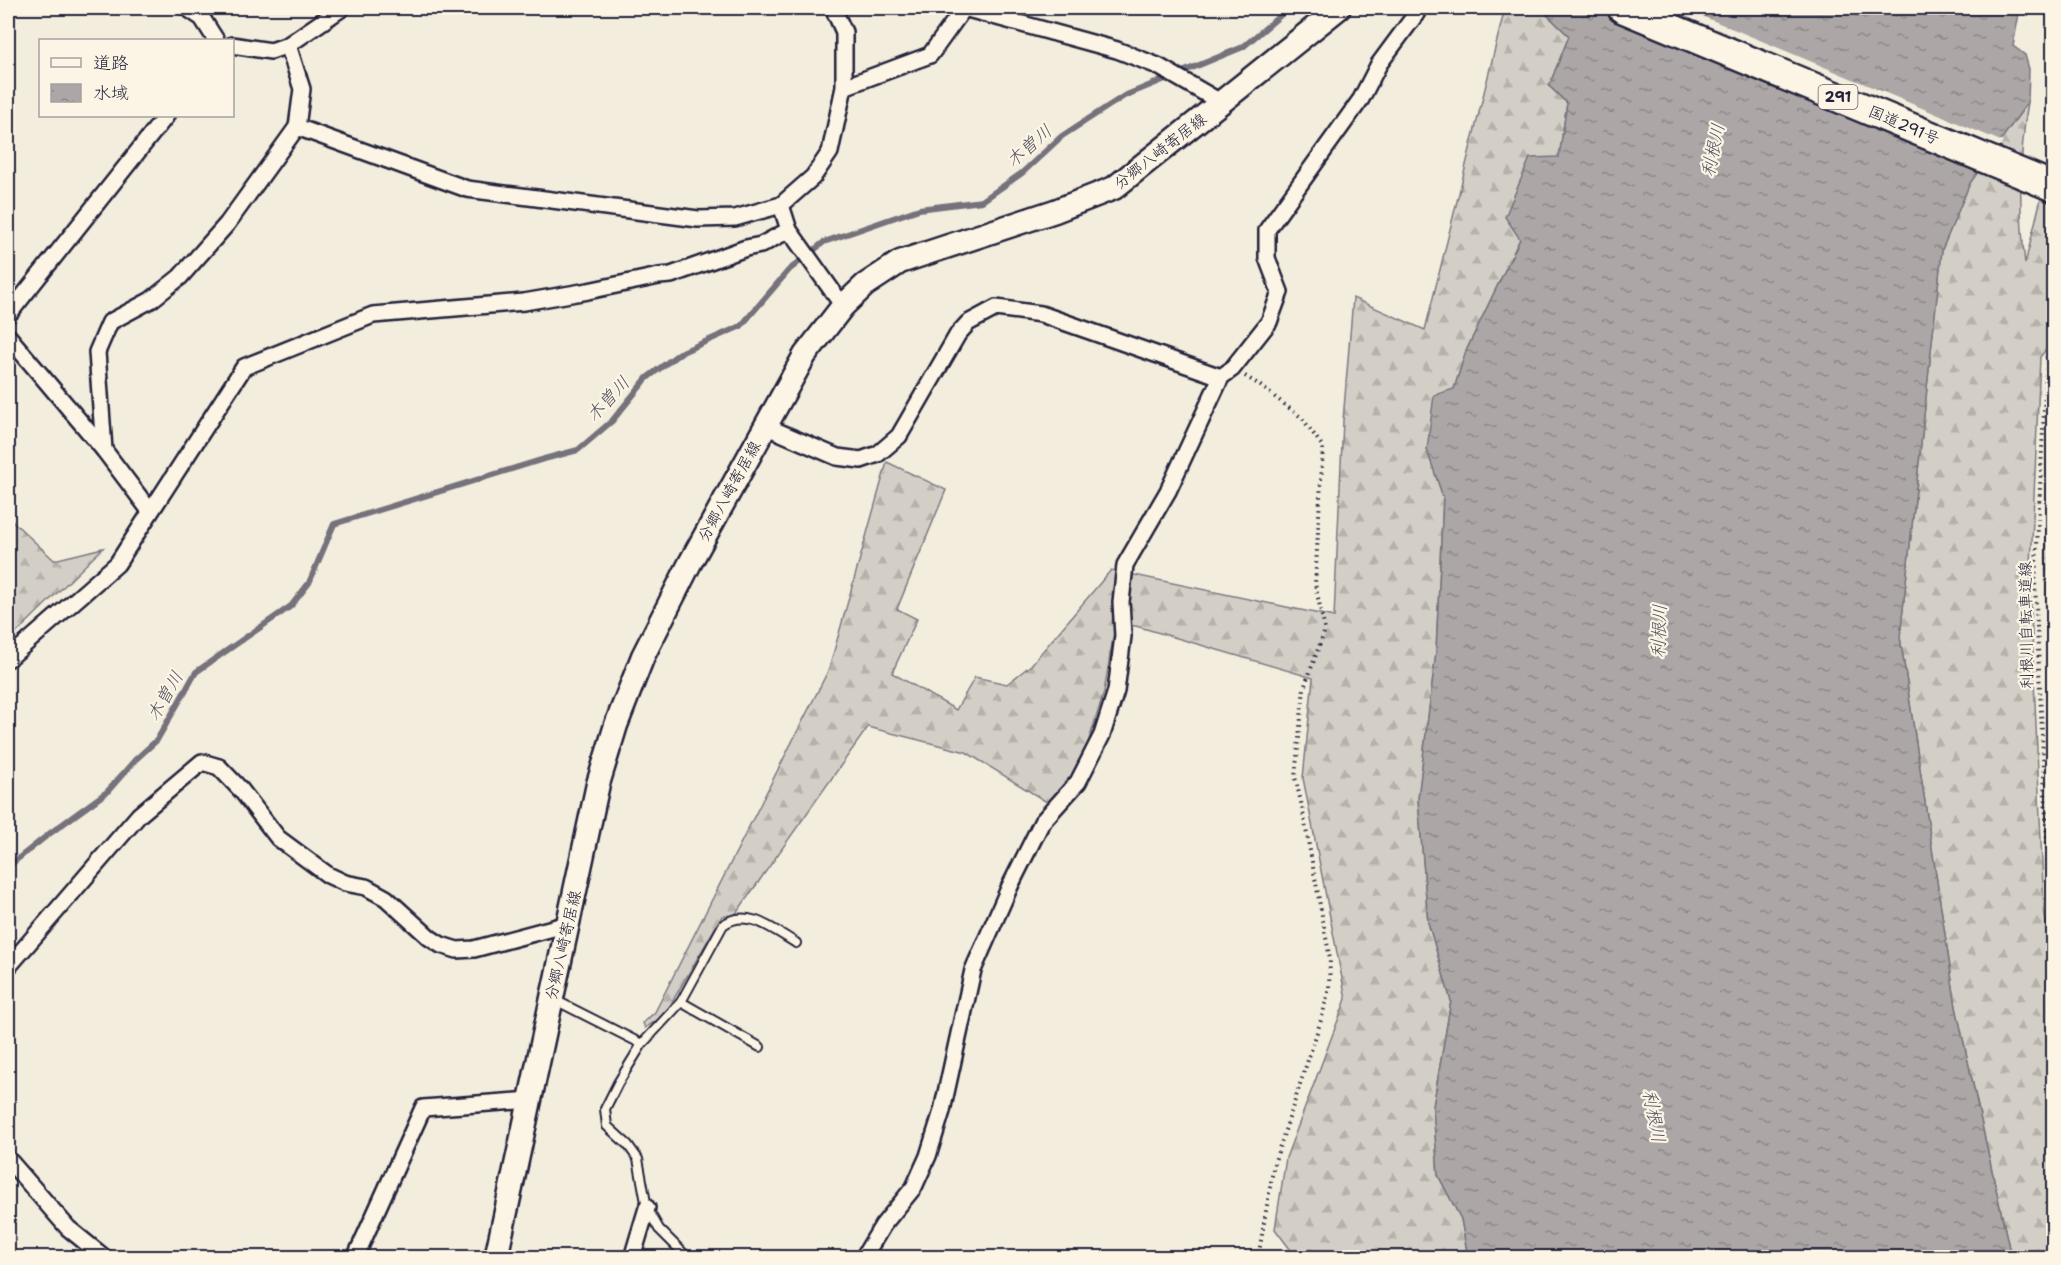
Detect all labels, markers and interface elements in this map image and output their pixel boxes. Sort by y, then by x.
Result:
legend [39,39,234,117]
text: 道路 [93,51,129,75]
text: 水域 [93,81,129,105]
road number: 291 [1818,85,1858,109]
street label: 国道291号 [1865,101,1943,149]
street label: 分郷八崎寄居線 [1109,108,1211,194]
water label: 木曽川 [1001,119,1057,173]
water label: 利根川 [1696,121,1730,179]
water label: 木曽川 [581,371,635,427]
street label: 分郷八崎寄居線 [693,437,765,545]
street label: 利根川自転車道線 [2014,561,2038,689]
water label: 利根川 [1646,604,1672,658]
water label: 木曽川 [141,667,189,725]
street label: 分郷八崎寄居線 [540,888,586,1002]
water label: 利根川 [1637,1087,1671,1145]

